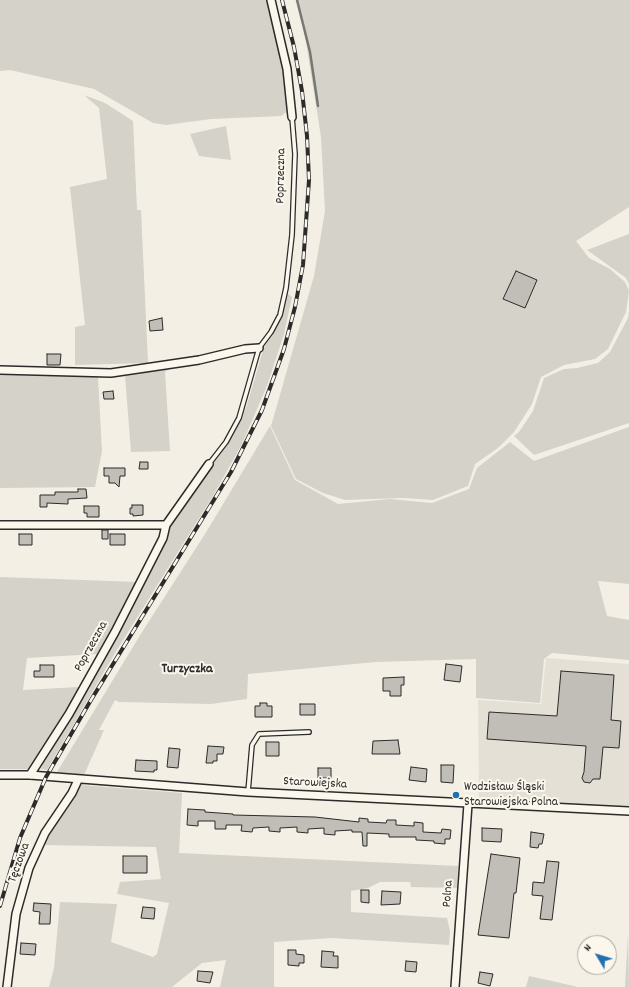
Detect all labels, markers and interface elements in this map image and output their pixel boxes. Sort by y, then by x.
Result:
street label: Poprzeczna [274,148,290,204]
street label: Poprzeczna [72,619,112,675]
district label: Turzyczka [161,662,213,678]
street label: Starowiejska [283,775,347,793]
place label: Wodzisław Śląski Starowiejska Polna [464,780,558,811]
marker: Wodzisław Śląski Starowiejska Polna [451,790,461,800]
street label: Tęczowa [6,841,34,885]
street label: Polna [440,880,458,908]
north arrow [577,935,617,975]
text: N [580,941,596,955]

